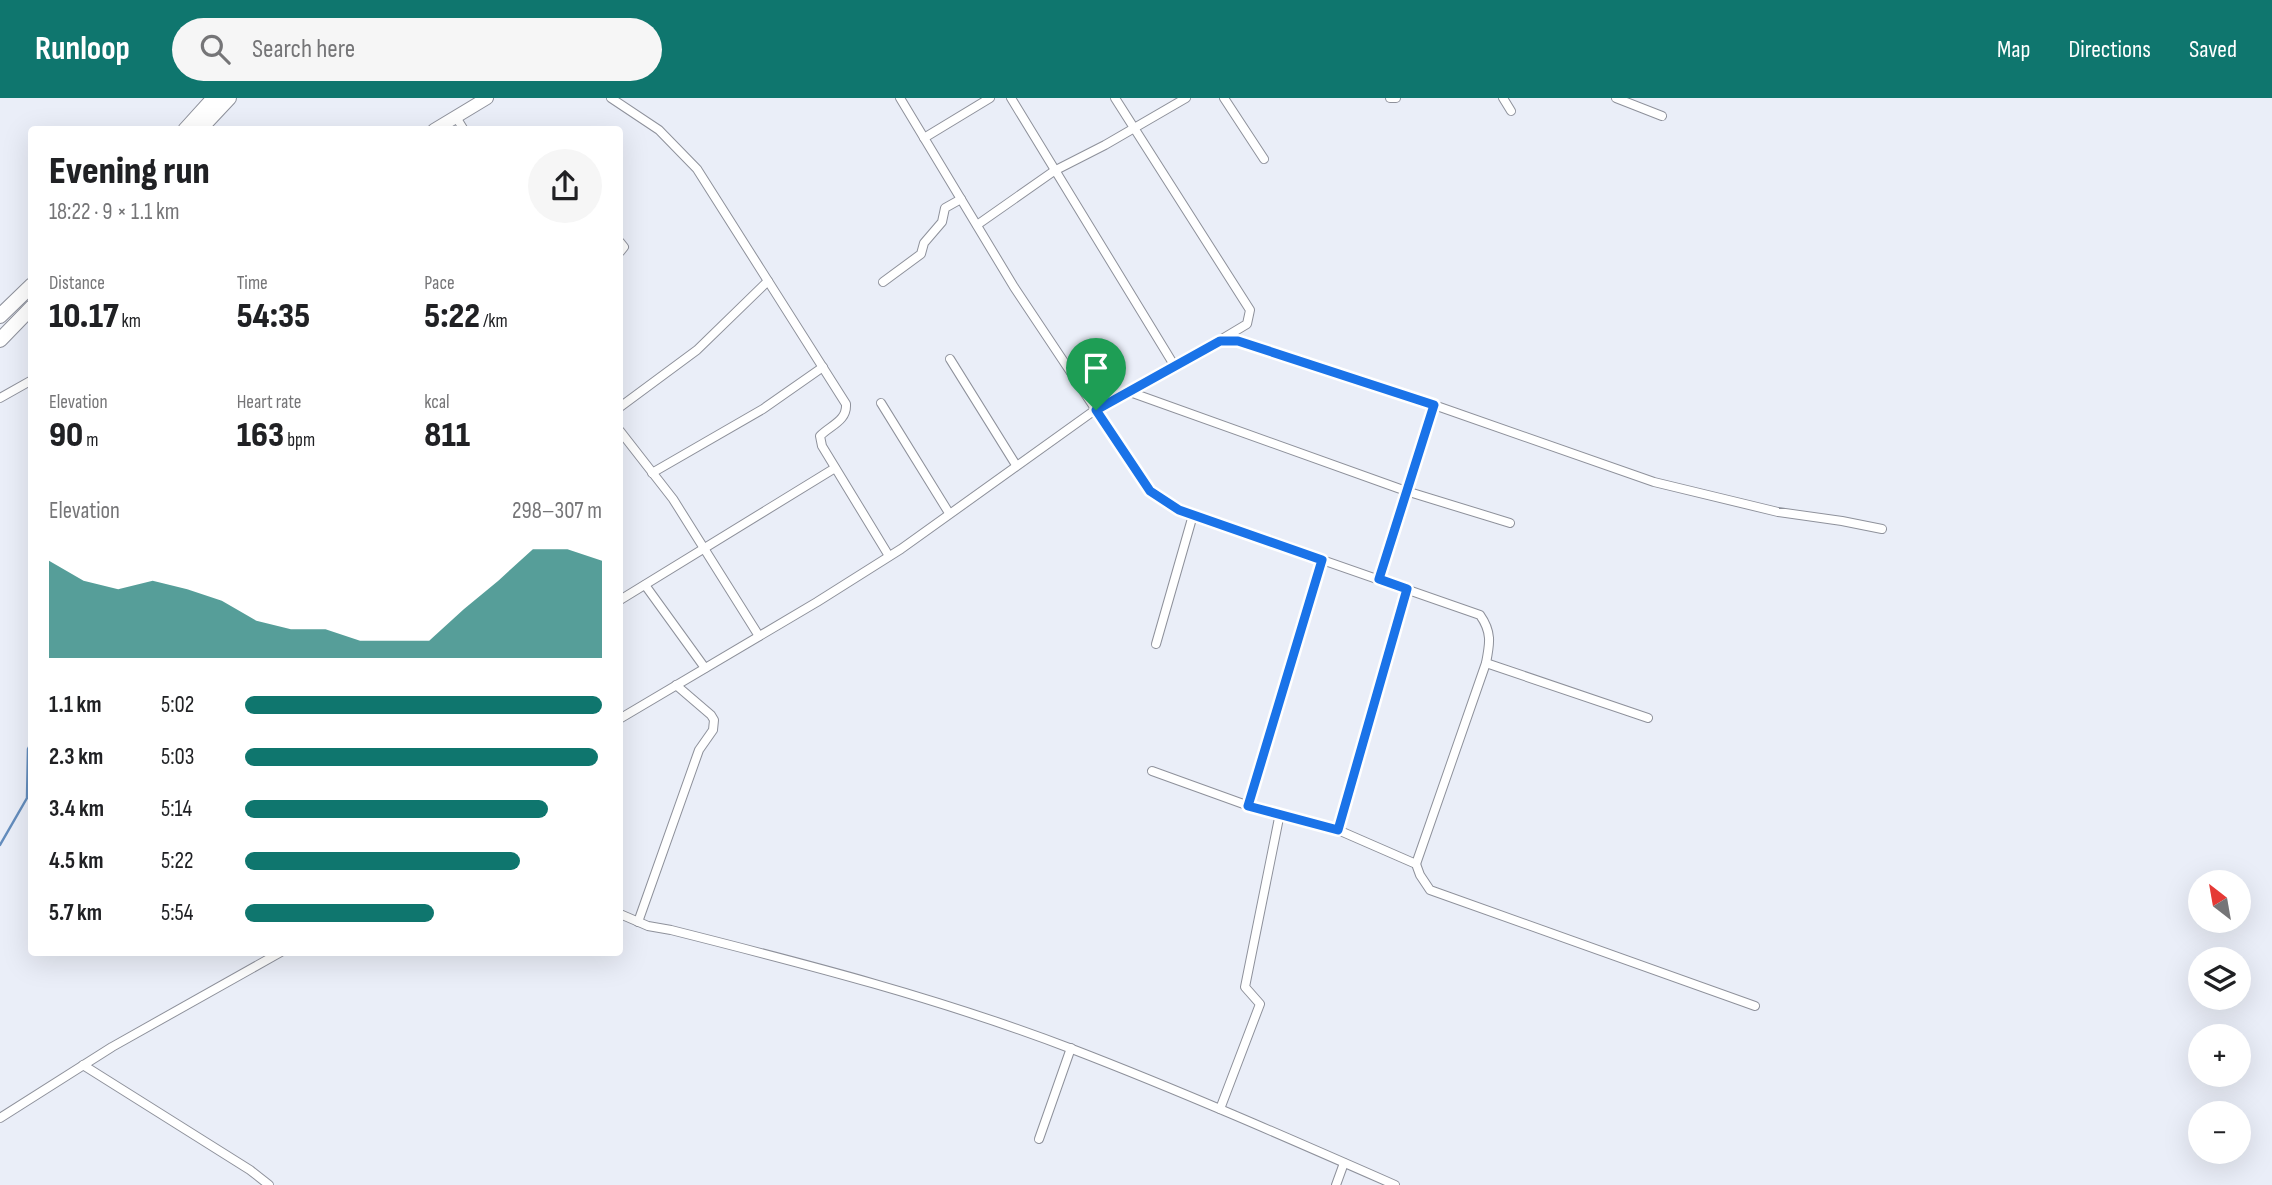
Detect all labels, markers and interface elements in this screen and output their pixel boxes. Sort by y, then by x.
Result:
search box [172,18,662,81]
text: Runloop [35,29,130,69]
icon: search [196,30,234,68]
text: Search here [252,34,355,65]
text: Map [1997,35,2030,64]
text: Directions [2068,35,2151,64]
text: Saved [2189,35,2237,64]
text: Evening run [49,149,210,194]
button: share [528,149,602,223]
text: 18:22 · 9 × 1.1 km [49,198,180,226]
text: Distance [49,272,105,295]
text: Time [237,272,268,295]
text: Pace [424,272,455,295]
text: 10.17 [49,295,119,338]
text: 54:35 [237,295,310,338]
text: 5:22 [424,295,480,338]
text: km [119,310,141,333]
text: /km [480,310,508,333]
pin [1066,338,1126,410]
icon: arrive [1077,349,1115,387]
text: Elevation [49,391,108,414]
text: Heart rate [237,391,302,414]
text: kcal [424,391,449,414]
text: 90 [49,414,83,457]
text: 163 [237,414,284,457]
text: 811 [424,414,470,457]
text: m [83,429,98,452]
text: bpm [284,429,315,452]
text: Elevation [49,497,120,525]
text: 298–307 m [512,497,602,525]
text: 1.1 km [49,691,102,719]
text: 5:02 [161,691,194,719]
text: 2.3 km [49,743,103,771]
text: 5:03 [161,743,194,771]
text: 3.4 km [49,795,104,823]
text: 5:14 [161,795,192,823]
text: 4.5 km [49,847,104,875]
text: 5:22 [161,847,194,875]
north arrow [2188,870,2250,933]
map controls [2188,870,2251,1164]
text: 5.7 km [49,899,102,927]
text: 5:54 [161,899,193,927]
button: layers [2188,947,2251,1010]
button: + [2188,1024,2251,1087]
button: − [2188,1101,2251,1164]

